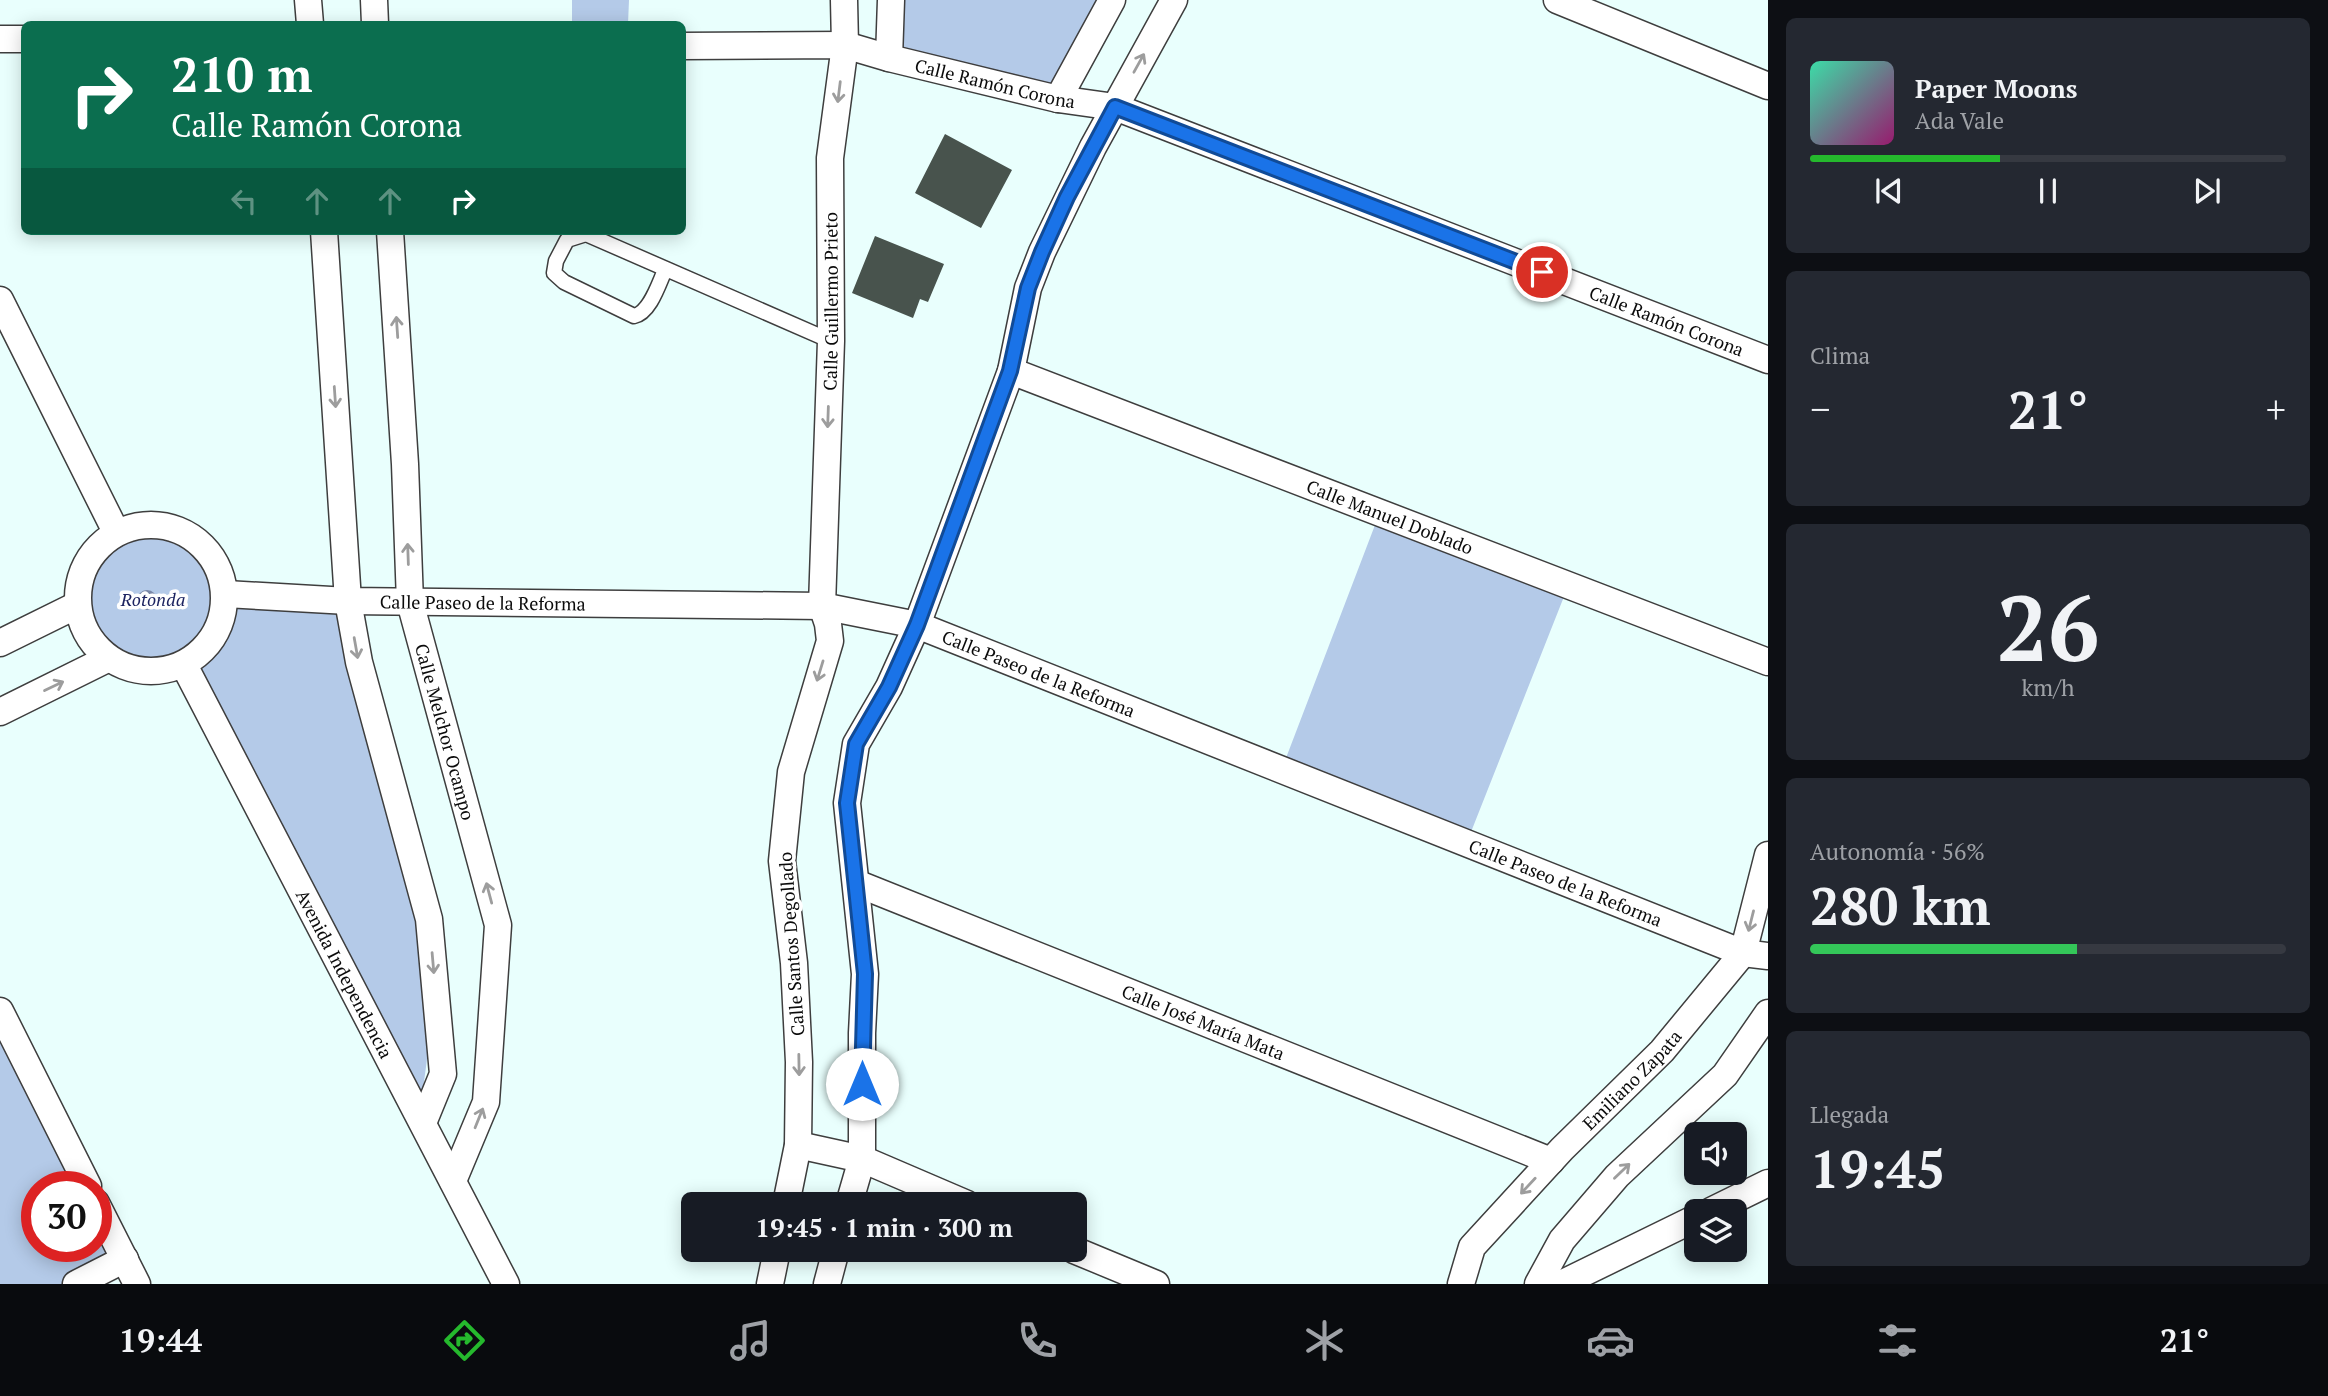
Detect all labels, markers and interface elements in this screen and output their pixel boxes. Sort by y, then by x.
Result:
text: 210 m [171,41,313,106]
icon: right [56,49,147,140]
street label: Calle Ramón Corona [913,53,1077,113]
one-way arrow [1133,53,1146,74]
text: Paper Moons [1915,71,2078,105]
one-way arrow [832,81,845,103]
text: Calle Ramón Corona [171,104,462,146]
text: Ada Vale [1915,105,2004,136]
icon: previous [1870,172,1908,210]
icon: pause [2029,172,2067,210]
icon: next [2188,172,2226,210]
icon: left [225,182,263,220]
icon: ahead [298,182,336,220]
icon: ahead [371,182,409,220]
icon: right [444,182,482,220]
street label: Calle Guillermo Prieto [817,212,843,391]
pin [1512,242,1572,302]
icon: arrive [1523,253,1561,291]
street label: Calle Ramón Corona [1586,280,1747,362]
one-way arrow [390,316,403,338]
text: Clima [1810,340,1870,371]
text: 21° [2008,375,2088,444]
text: − [1810,384,1830,434]
text: + [2266,384,2286,434]
one-way arrow [328,385,341,408]
one-way arrow [822,406,835,429]
street label: Calle Manuel Doblado [1303,474,1477,560]
one-way arrow [401,543,415,566]
text: 26 [1997,566,2099,687]
park label: Rotonda [120,587,185,611]
street label: Calle Paseo de la Reforma [380,589,586,616]
street label: Calle Paseo de la Reforma [939,624,1139,722]
one-way arrow [350,636,363,659]
street label: Calle Melchor Ocampo [410,641,481,823]
one-way arrow [813,660,826,682]
text: km/h [2021,672,2075,703]
one-way arrow [43,678,64,692]
street label: Calle Paseo de la Reforma [1466,833,1666,932]
text: Autonomía · 56% [1810,836,1985,867]
street label: Calle Santos Degollado [773,851,809,1037]
text: 280 km [1810,871,1991,940]
one-way arrow [482,882,495,904]
street label: Avenida Independencia [291,885,398,1062]
one-way arrow [1744,909,1757,932]
one-way arrow [427,952,440,974]
street label: Calle José María Mata [1118,979,1288,1065]
street label: Emiliano Zapata [1577,1025,1687,1135]
position arrow [825,1047,899,1121]
one-way arrow [792,1053,806,1076]
text: Llegada [1810,1099,1889,1130]
one-way arrow [473,1107,486,1129]
map controls [1684,1122,1747,1262]
button: sound [1684,1122,1747,1185]
text: 19:45 [1810,1134,1945,1203]
one-way arrow [1613,1163,1630,1180]
speed limit sign: 30 [21,1171,112,1262]
one-way arrow [1520,1177,1537,1194]
button: layers [1684,1199,1747,1262]
text: 19:45 · 1 min · 300 m [755,1210,1013,1244]
icon: directions [440,1316,489,1365]
icon: music [726,1316,775,1365]
icon: phone [1013,1316,1062,1365]
icon: climate [1300,1316,1349,1365]
icon: car [1586,1316,1635,1365]
icon: filters [1873,1316,1922,1365]
text: 19:44 [119,1319,202,1361]
text: 21° [2160,1319,2209,1361]

